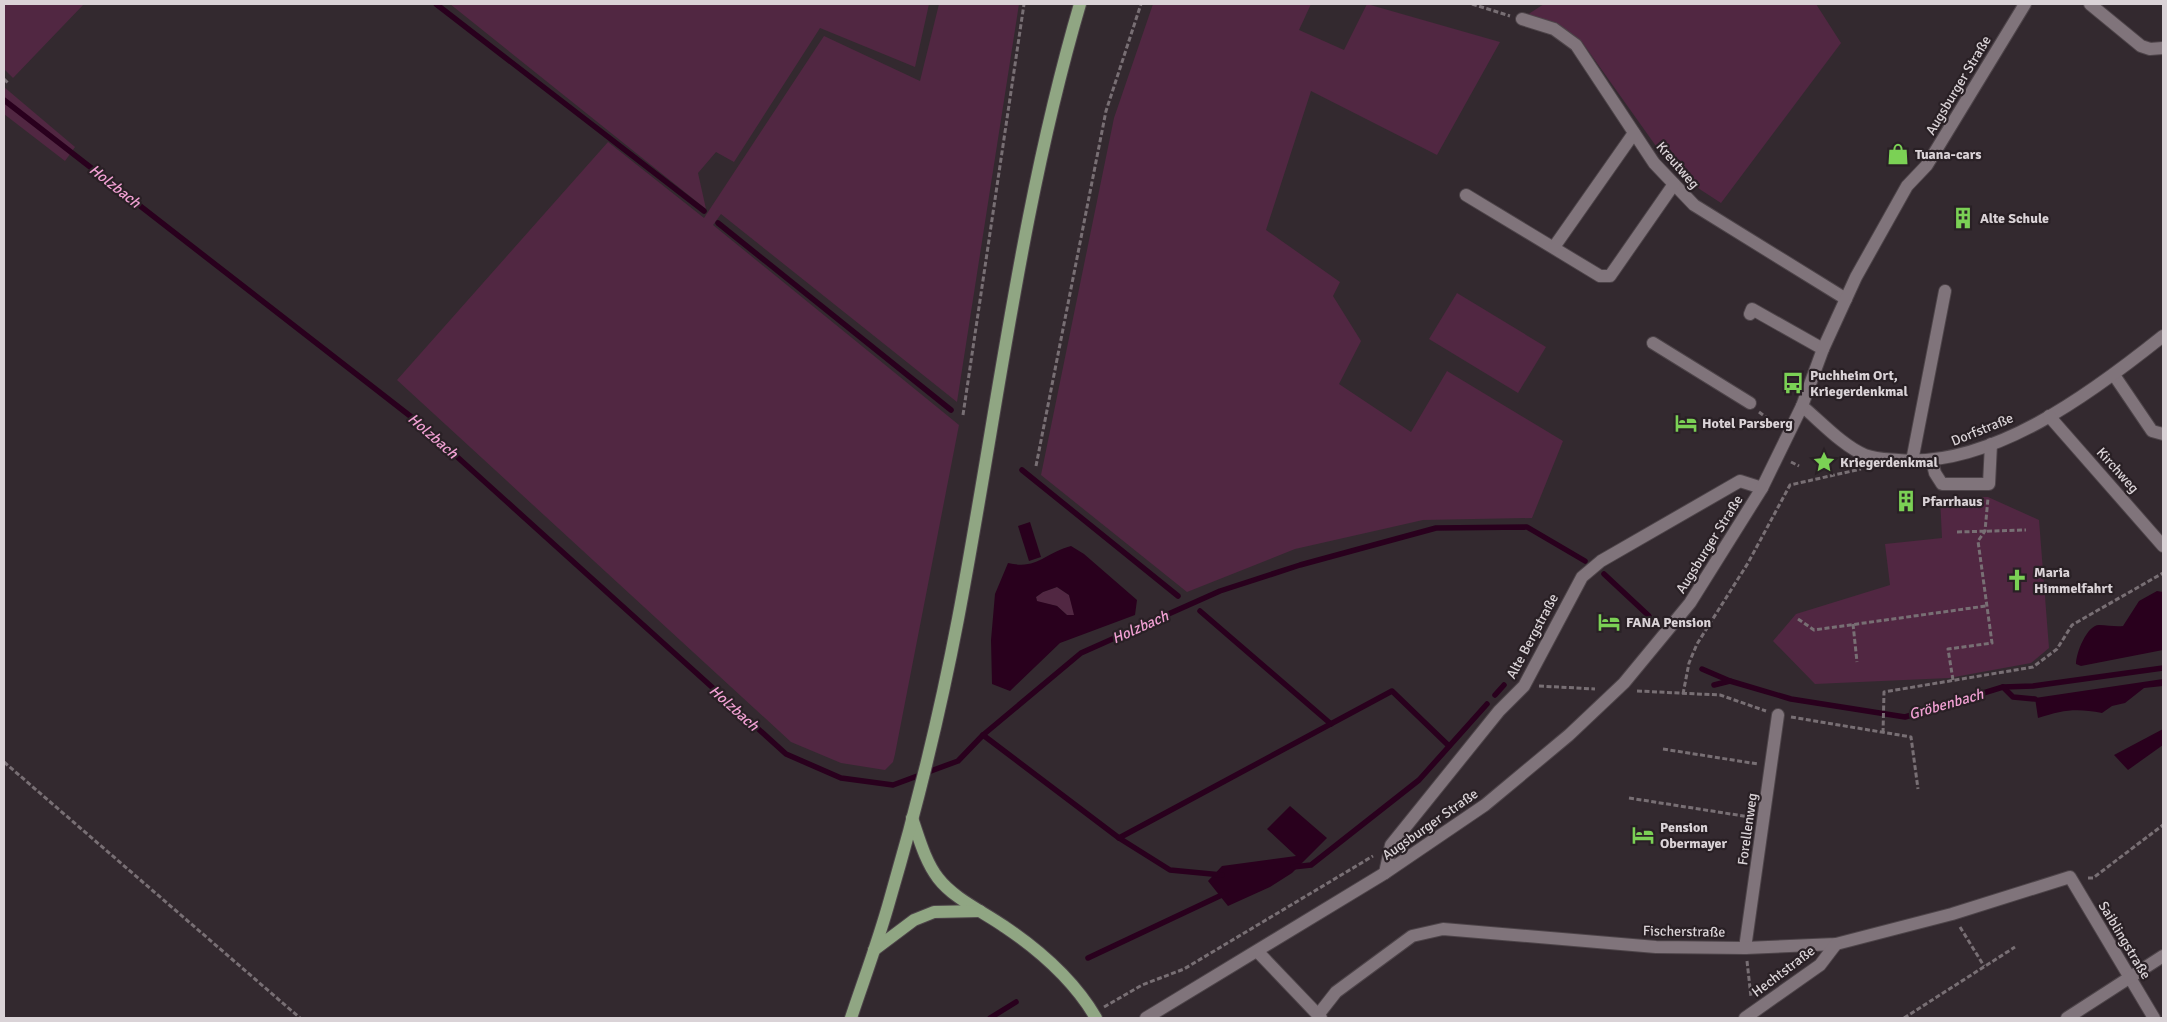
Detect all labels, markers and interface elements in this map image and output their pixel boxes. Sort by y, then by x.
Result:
street label: Augsburger Straße [1922,32,1995,138]
street label: Kreutweg [1652,138,1703,193]
shop icon: Tuana-cars [1885,141,1911,167]
place label: Tuana-cars [1915,146,1981,163]
water label: Holzbach [86,160,145,212]
building icon: Alte Schule [1950,205,1976,231]
place label: Alte Schule [1980,210,2049,227]
place label: Puchheim Ort, Kriegerdenkmal [1810,367,1908,400]
bus stop icon: Puchheim Ort, Kriegerdenkmal [1780,370,1806,396]
street label: Dorfstraße [1949,409,2016,450]
water label: Holzbach [404,410,462,463]
hotel icon: Hotel Parsberg [1673,410,1699,436]
place label: Hotel Parsberg [1702,415,1793,432]
street label: Kirchweg [2093,444,2142,497]
place icon: Kriegerdenkmal [1811,449,1837,475]
place label: Kriegerdenkmal [1840,454,1938,471]
building icon: Pfarrhaus [1893,488,1919,514]
street label: Augsburger Straße [1672,492,1747,597]
place label: Pfarrhaus [1922,493,1982,510]
place label: Maria Himmelfahrt [2034,564,2114,597]
church icon: Maria Himmelfahrt [2004,567,2030,593]
street label: Alte Bergstraße [1503,591,1562,682]
water label: Holzbach [1109,606,1172,647]
hotel icon: FANA Pension [1596,609,1622,635]
place label: FANA Pension [1626,614,1712,631]
water label: Holzbach [706,681,763,735]
water label: Gröbenbach [1907,685,1986,723]
street label: Augsburger Straße [1379,785,1481,864]
street label: Forellenweg [1734,792,1761,866]
place label: Pension Obermayer [1660,819,1727,852]
hotel icon: Pension Obermayer [1630,822,1656,848]
street label: Saiblingstraße [2095,898,2154,982]
street label: Fischerstraße [1643,922,1725,941]
street label: Hechtstraße [1748,942,1818,1001]

